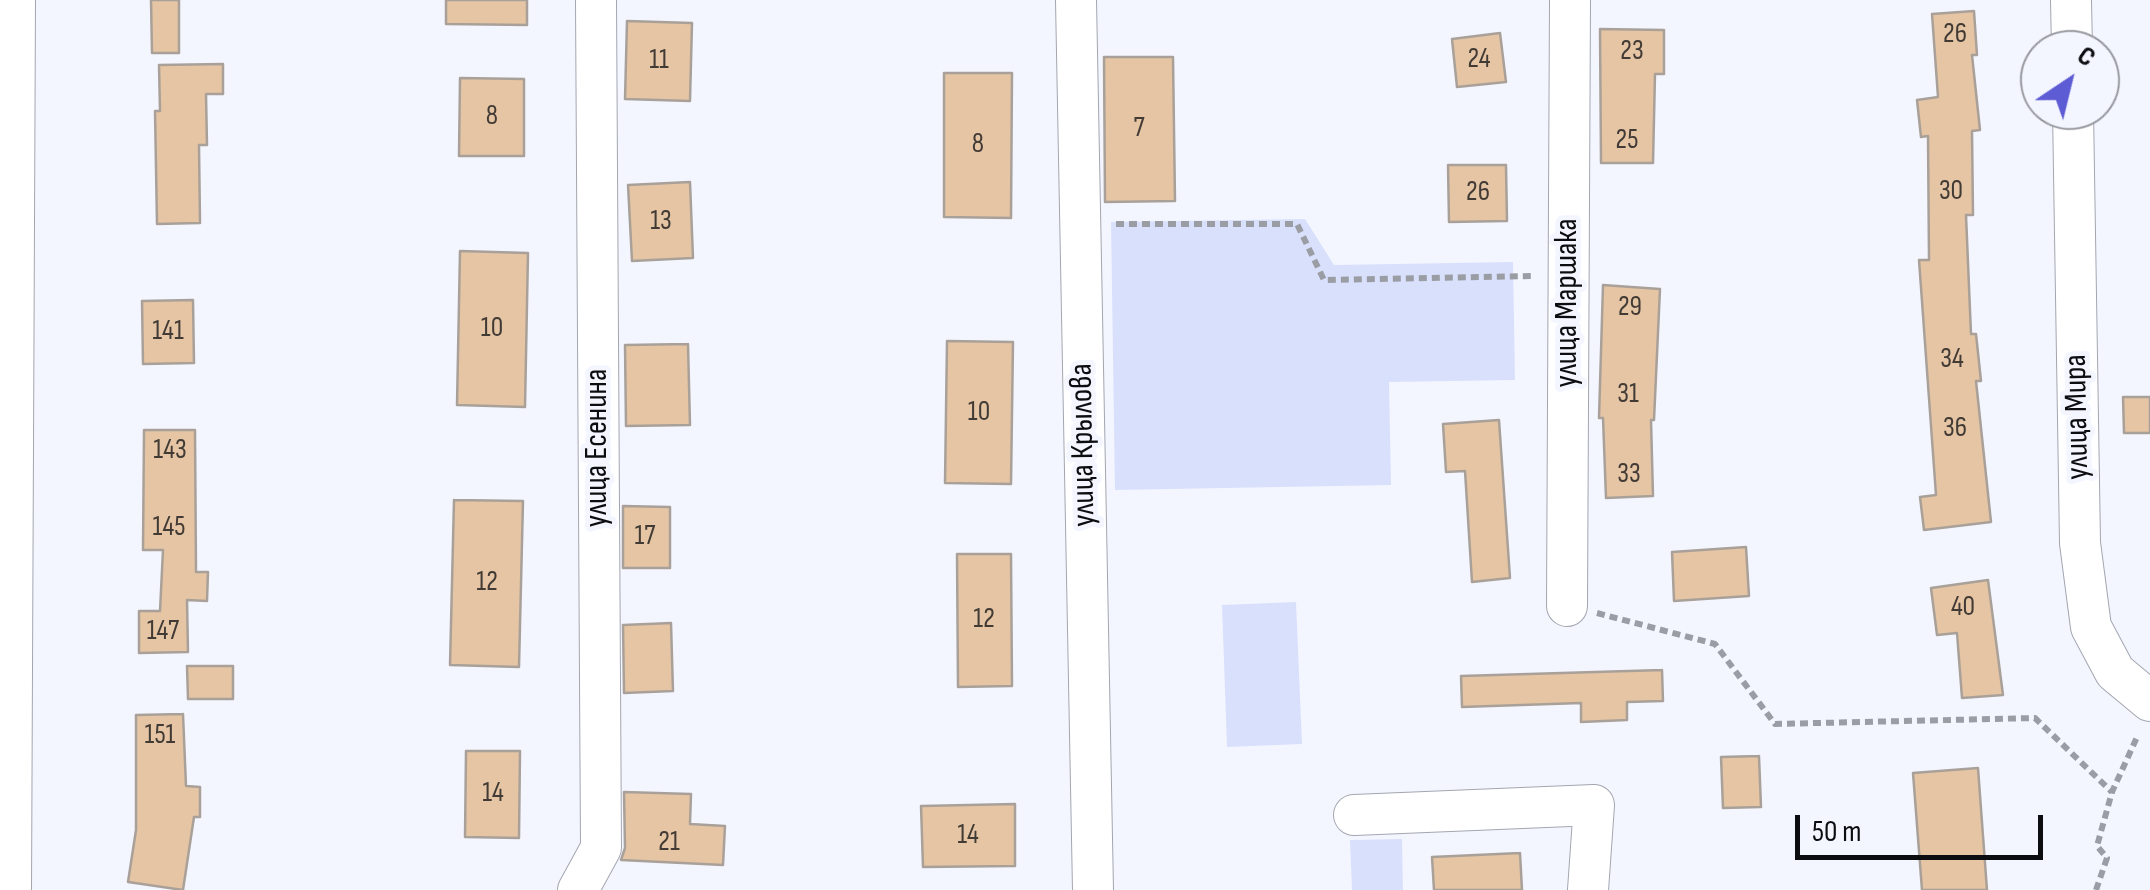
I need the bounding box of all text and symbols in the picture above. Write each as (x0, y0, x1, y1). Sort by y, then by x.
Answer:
house number: 26 (1943, 18, 1967, 52)
north arrow (2020, 30, 2120, 130)
house number: 23 (1620, 35, 1644, 69)
text: С (2071, 39, 2102, 74)
house number: 24 (1467, 43, 1491, 77)
house number: 11 (649, 44, 669, 78)
house number: 8 (486, 100, 498, 134)
house number: 7 (1133, 112, 1145, 146)
house number: 25 (1616, 124, 1638, 158)
house number: 8 (972, 128, 984, 162)
house number: 30 (1939, 175, 1963, 209)
house number: 26 (1466, 176, 1490, 210)
house number: 13 (650, 205, 672, 239)
street label: улица Маршака (1549, 219, 1587, 387)
house number: 29 (1618, 291, 1642, 325)
house number: 10 (481, 312, 503, 346)
house number: 141 (152, 315, 184, 349)
house number: 34 (1940, 343, 1964, 377)
street label: улица Мира (2058, 354, 2098, 480)
street label: улица Крылова (1063, 363, 1105, 527)
street label: улица Есенина (579, 369, 617, 527)
house number: 31 (1617, 378, 1639, 412)
house number: 10 (968, 396, 990, 430)
house number: 36 (1943, 412, 1967, 446)
house number: 143 (153, 434, 187, 468)
house number: 33 (1617, 458, 1641, 492)
house number: 145 (153, 511, 185, 545)
house number: 17 (635, 520, 655, 554)
house number: 12 (476, 566, 498, 600)
house number: 40 (1951, 591, 1975, 625)
house number: 12 (973, 603, 995, 637)
house number: 147 (147, 615, 179, 649)
house number: 151 (145, 719, 175, 753)
house number: 14 (482, 777, 504, 811)
scale bar (1800, 795, 2048, 857)
text: 50 m (1812, 814, 1861, 850)
house number: 14 (957, 819, 979, 853)
house number: 21 (658, 826, 680, 860)

